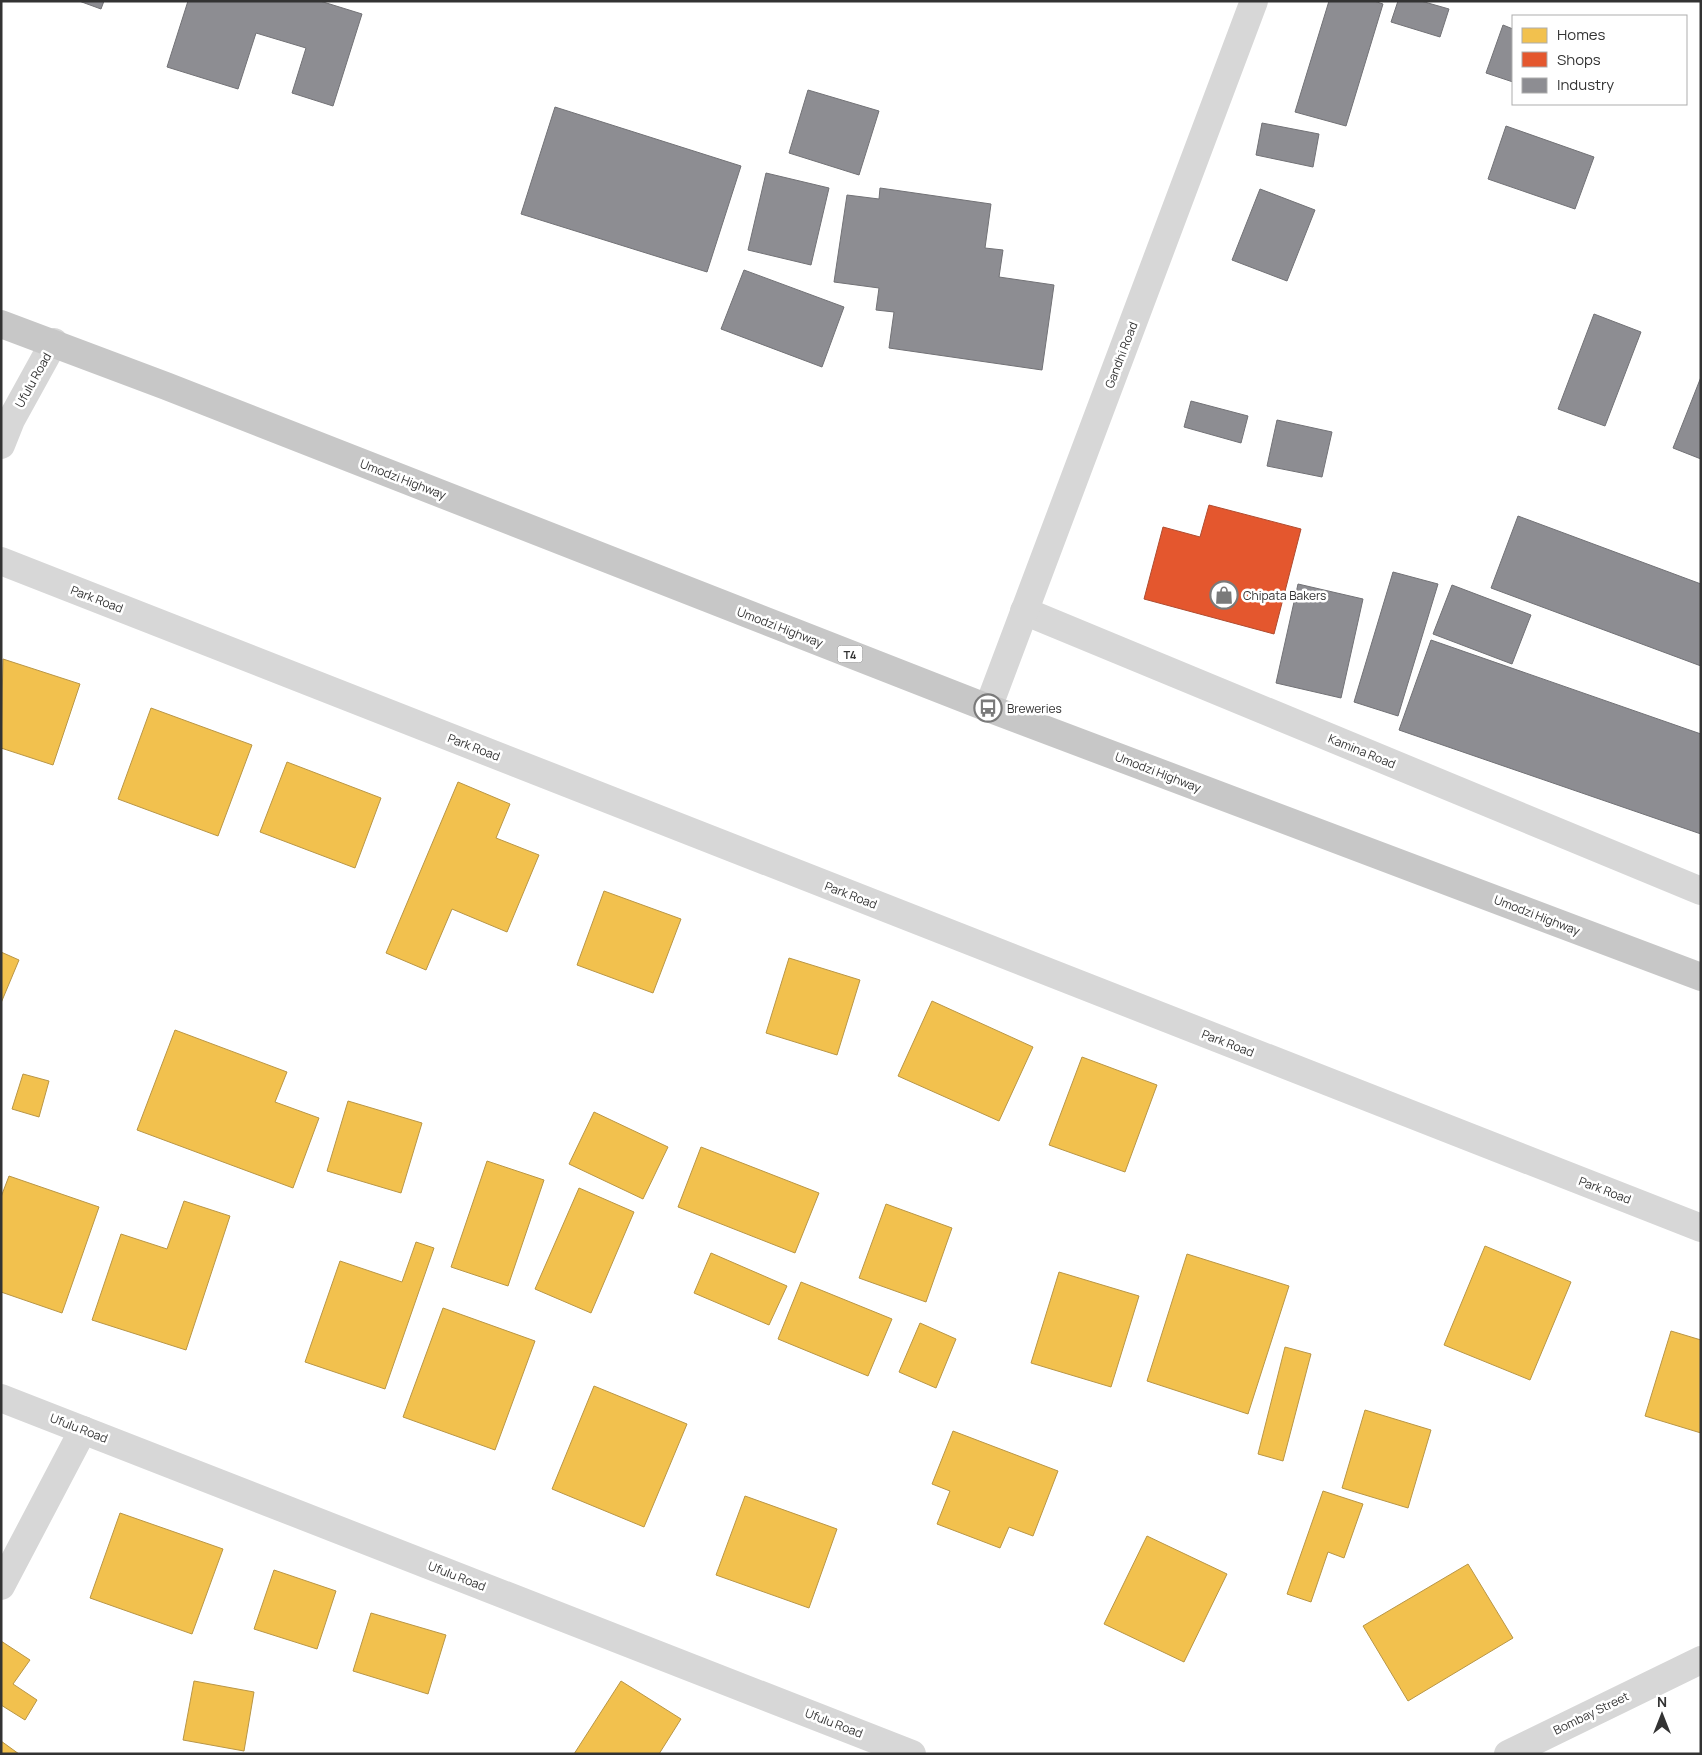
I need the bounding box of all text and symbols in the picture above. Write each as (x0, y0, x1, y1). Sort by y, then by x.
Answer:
legend (1512, 15, 1687, 105)
text: Homes (1557, 24, 1606, 45)
text: Shops (1557, 49, 1601, 70)
text: Industry (1557, 74, 1614, 95)
street label: Gandhi Road (1101, 319, 1141, 391)
street label: Ufulu Road (11, 349, 55, 411)
street label: Umodzi Highway (357, 455, 449, 503)
shop icon: Chipata Bakers (1209, 580, 1239, 610)
street label: Park Road (68, 581, 126, 617)
place label: Chipata Bakers (1243, 587, 1326, 604)
street label: Umodzi Highway (734, 603, 826, 651)
road number: T4 (838, 646, 862, 662)
bus stop icon: Breweries (973, 693, 1003, 723)
place label: Breweries (1007, 700, 1062, 717)
street label: Park Road (445, 729, 503, 765)
street label: Kamina Road (1326, 730, 1398, 772)
street label: Umodzi Highway (1112, 748, 1204, 796)
street label: Park Road (822, 877, 880, 913)
street label: Umodzi Highway (1491, 891, 1583, 939)
street label: Park Road (1199, 1025, 1257, 1061)
street label: Park Road (1576, 1172, 1634, 1208)
street label: Ufulu Road (48, 1409, 110, 1447)
street label: Ufulu Road (426, 1557, 488, 1595)
street label: Bombay Street (1550, 1687, 1632, 1739)
north arrow (1637, 1690, 1687, 1740)
text: N (1657, 1692, 1667, 1711)
street label: Ufulu Road (803, 1704, 865, 1742)

